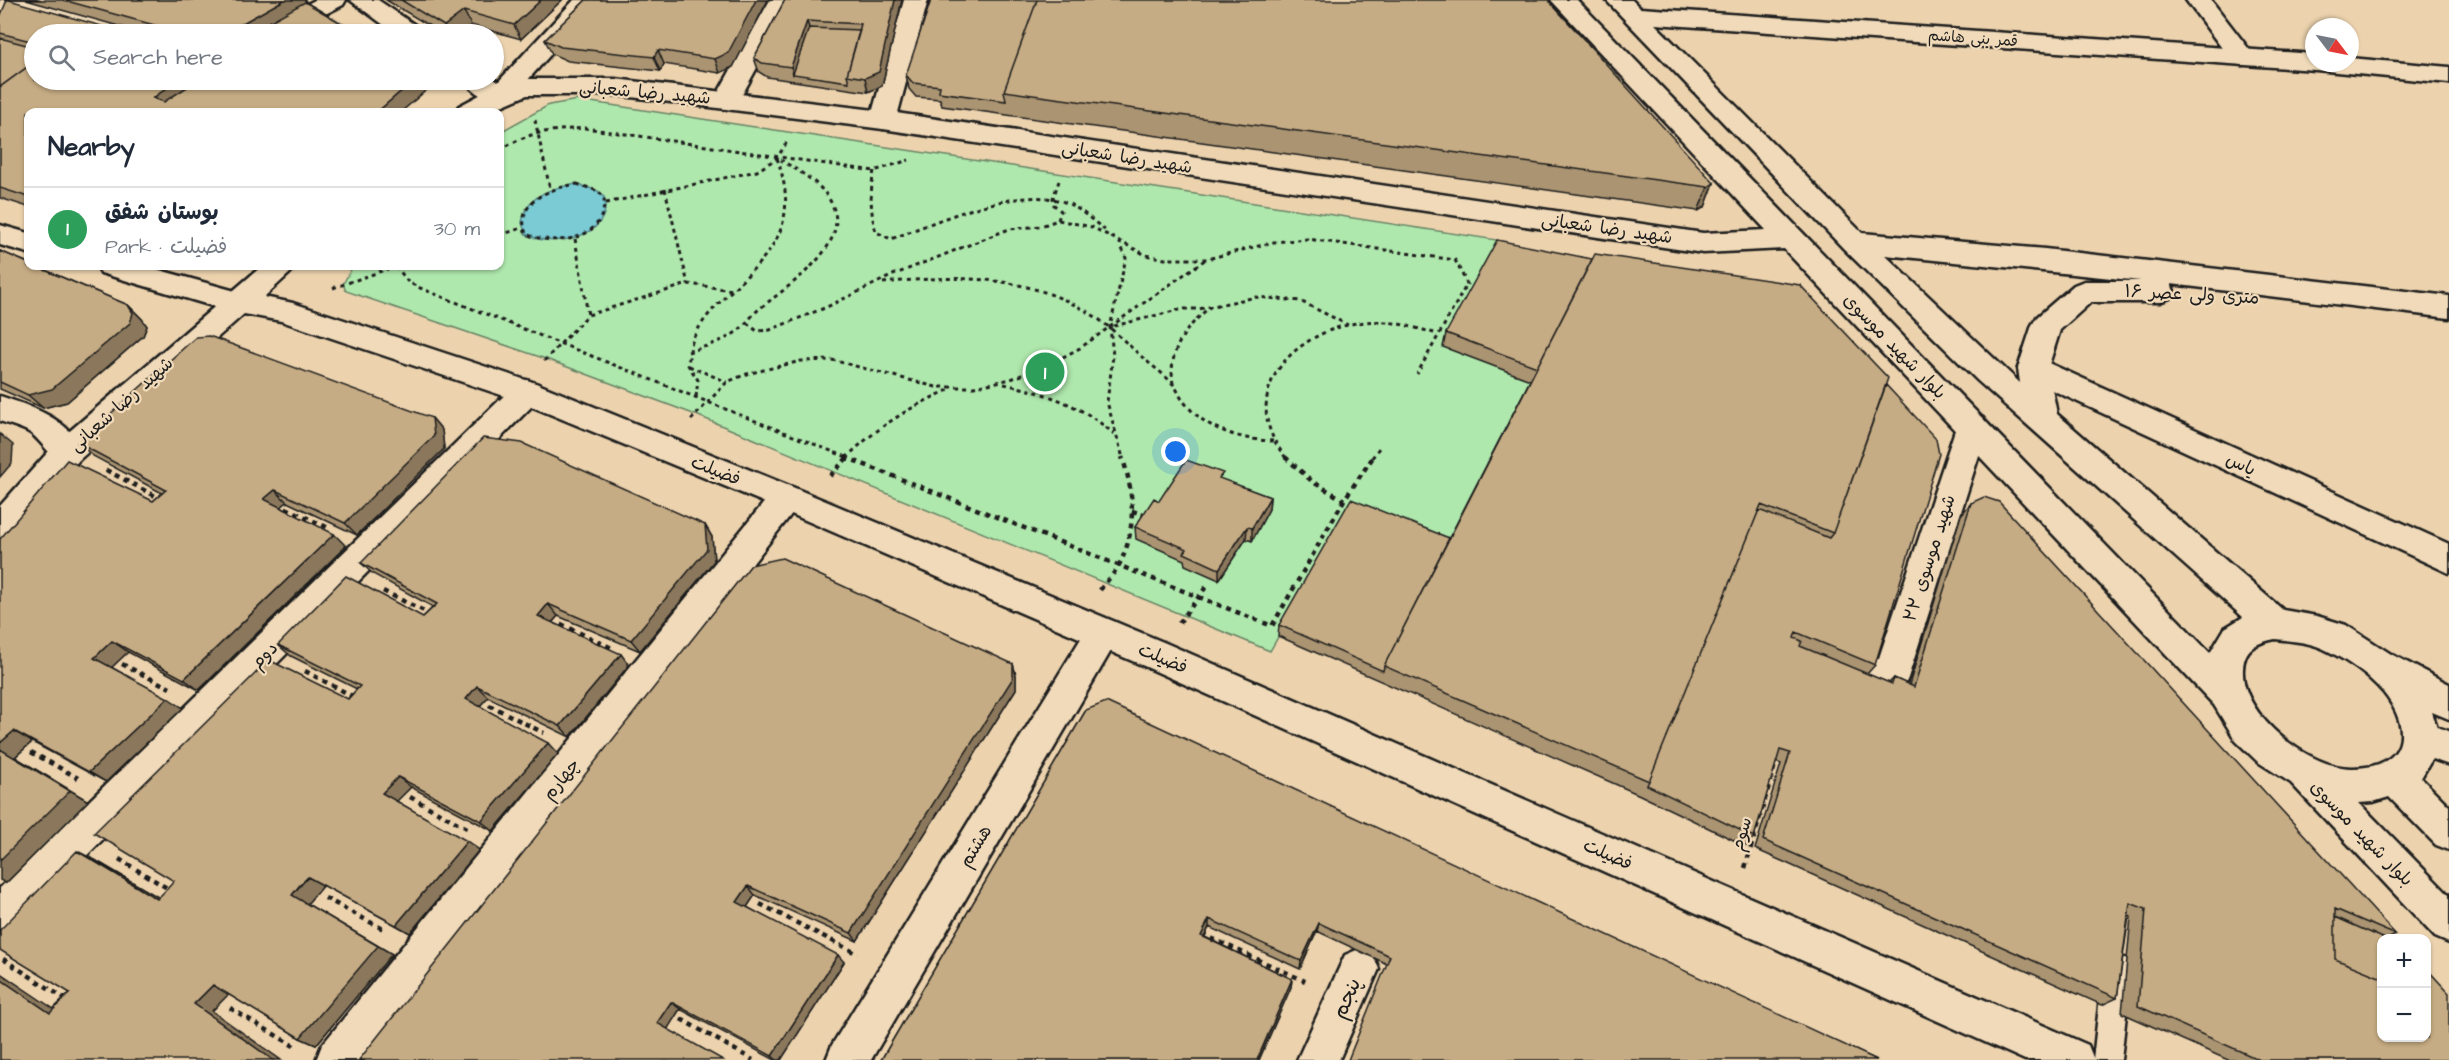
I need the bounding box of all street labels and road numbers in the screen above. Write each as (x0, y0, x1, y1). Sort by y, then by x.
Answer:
street label: قمر بنی هاشم (1927, 25, 2019, 53)
street label: شهید رضا شعبانی (578, 74, 712, 111)
street label: شهید رضا شعبانی (1060, 135, 1194, 180)
street label: شهید رضا شعبانی (1540, 207, 1674, 250)
street label: ۱۶ متری ولی عصر (2124, 278, 2260, 311)
street label: بلوار شهید موسوی (1838, 288, 1952, 405)
street label: شهید رضا شعبانی (64, 351, 179, 458)
street label: یاس (2222, 447, 2260, 482)
street label: فضیلت (687, 449, 744, 492)
street label: شهید موسوی ۲۲ (1897, 491, 1962, 625)
street label: دوم (245, 636, 284, 675)
street label: فضیلت (1134, 637, 1191, 680)
street label: چهارم (537, 753, 587, 806)
street label: بلوار شهید موسوی (2305, 775, 2419, 892)
street label: سوم (1725, 814, 1759, 854)
street label: هشتم (953, 820, 999, 873)
street label: فضیلت (1579, 833, 1636, 876)
street label: پنجم (1325, 973, 1369, 1024)

